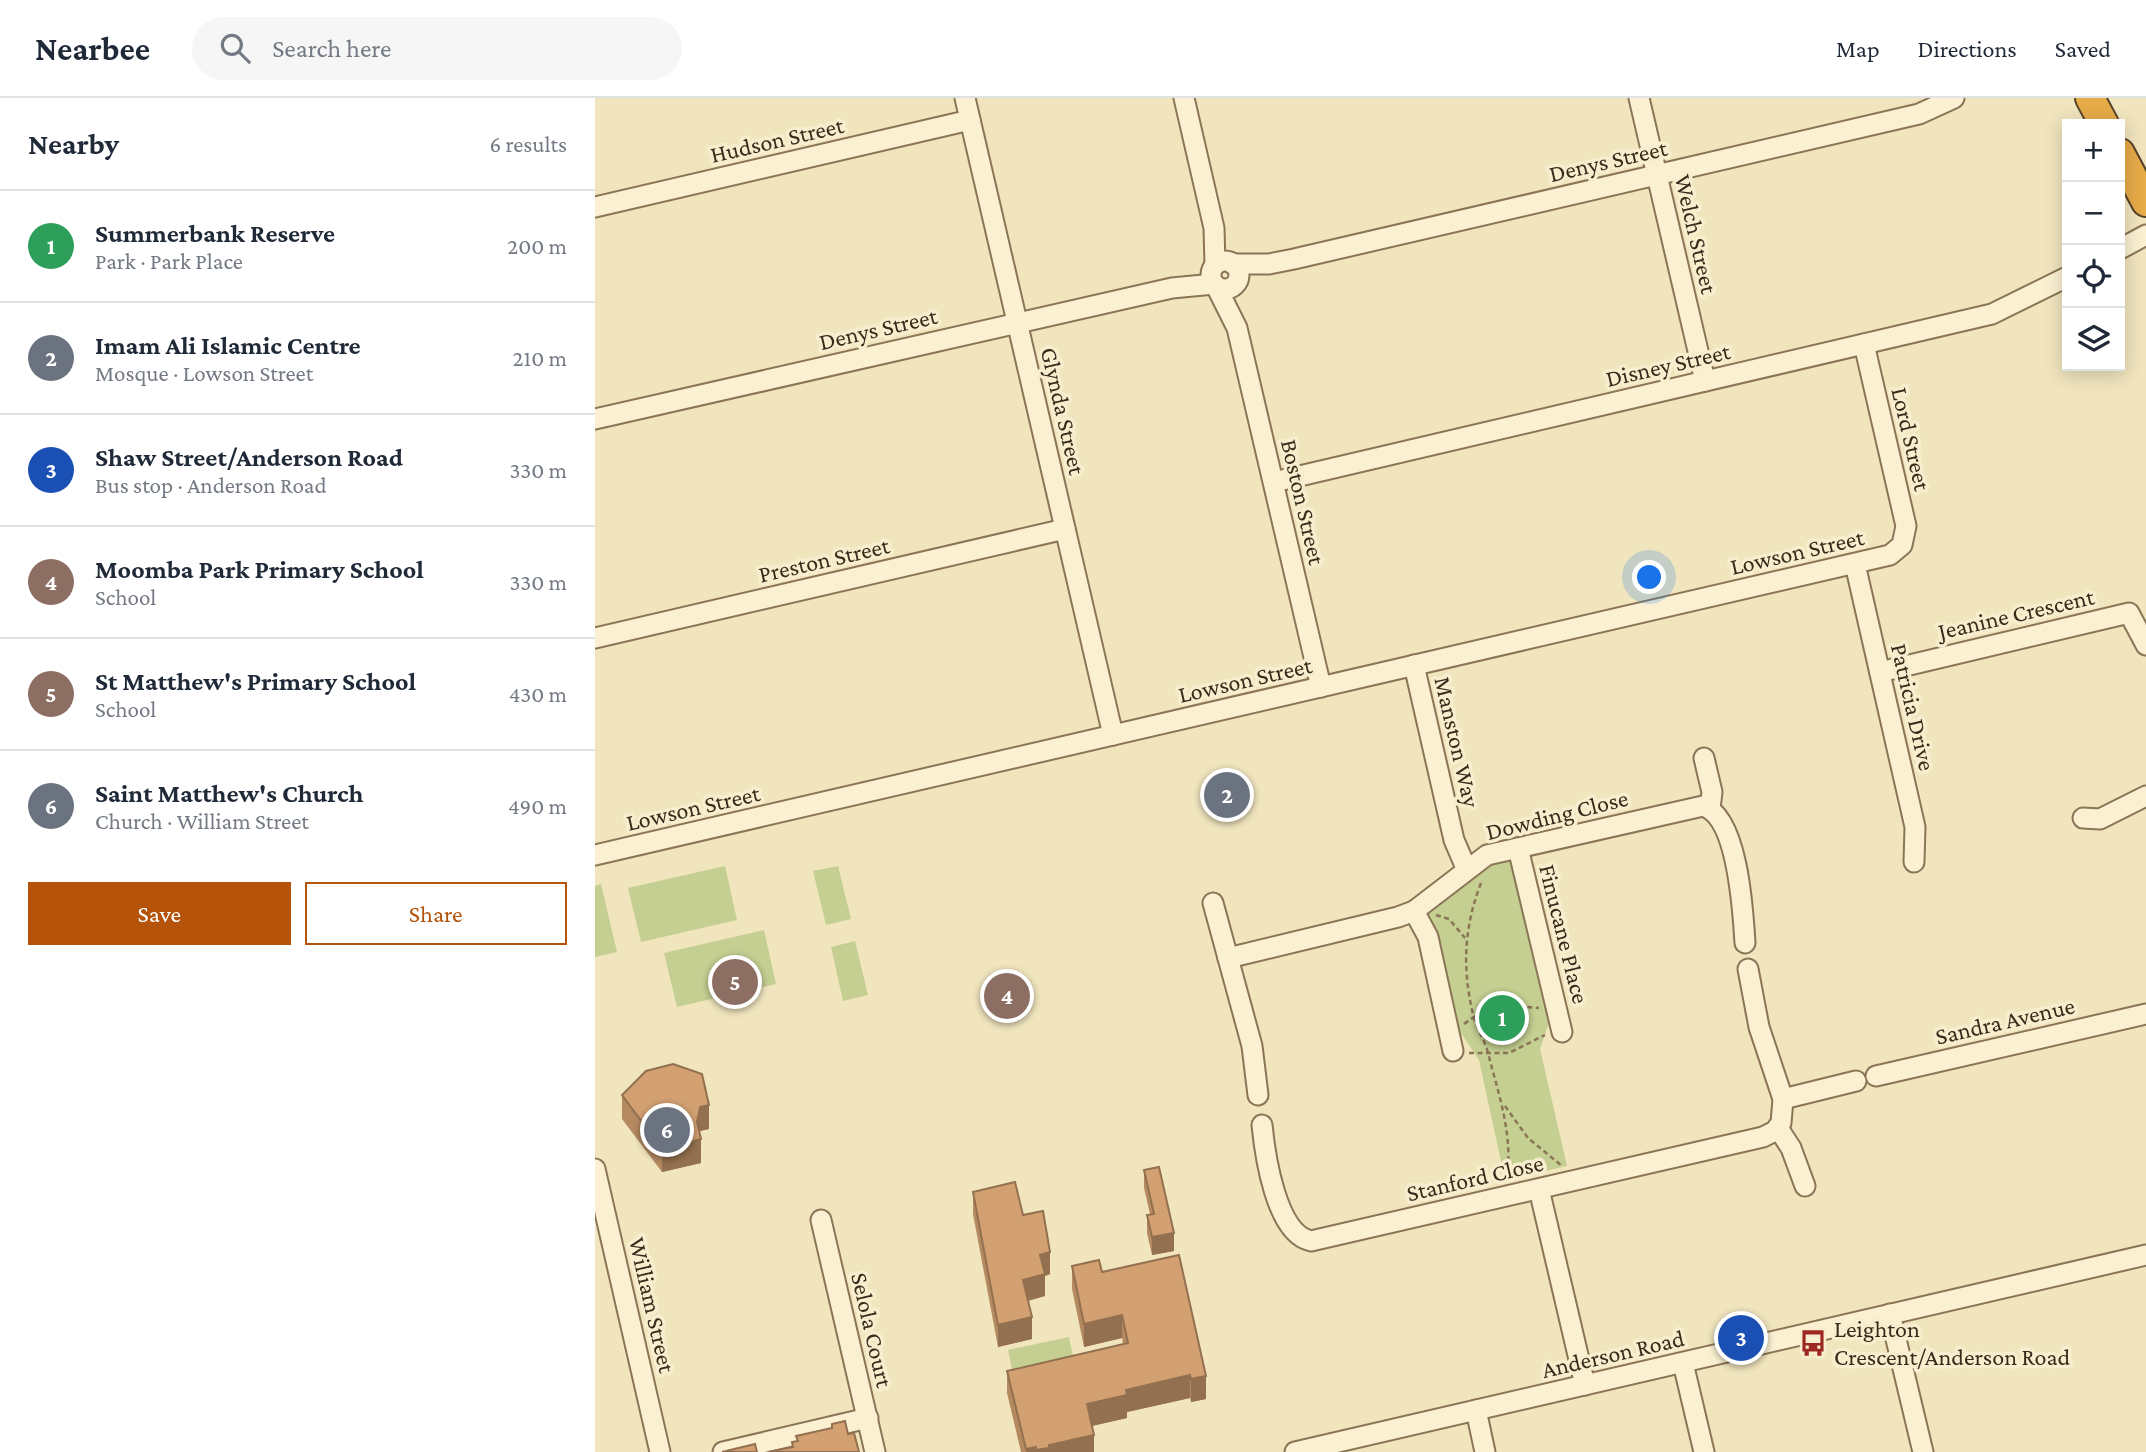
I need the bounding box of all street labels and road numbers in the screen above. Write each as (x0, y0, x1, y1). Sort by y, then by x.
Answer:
street label: Hudson Street (708, 111, 847, 168)
street label: Denys Street (1546, 134, 1671, 187)
street label: Welch Street (1670, 172, 1724, 297)
street label: Denys Street (816, 302, 941, 355)
street label: Disney Street (1603, 337, 1734, 392)
street label: Glynda Street (1036, 345, 1091, 478)
street label: Lord Street (1886, 385, 1937, 494)
street label: Boston Street (1276, 437, 1331, 568)
street label: Lowson Street (1727, 523, 1867, 580)
street label: Preston Street (756, 531, 893, 588)
street label: Jeanine Crescent (1933, 582, 2098, 645)
street label: Patricia Drive (1886, 641, 1941, 773)
street label: Lowson Street (1175, 651, 1315, 708)
street label: Manston Way (1429, 674, 1486, 811)
street label: Lowson Street (623, 779, 763, 836)
street label: Dowding Close (1483, 784, 1631, 845)
street label: Finucane Place (1534, 862, 1595, 1006)
street label: Sandra Avenue (1933, 991, 2077, 1050)
street label: Stanford Close (1404, 1149, 1546, 1206)
street label: William Street (624, 1235, 681, 1376)
street label: Selola Court (846, 1270, 899, 1391)
street label: Anderson Road (1539, 1324, 1687, 1383)

